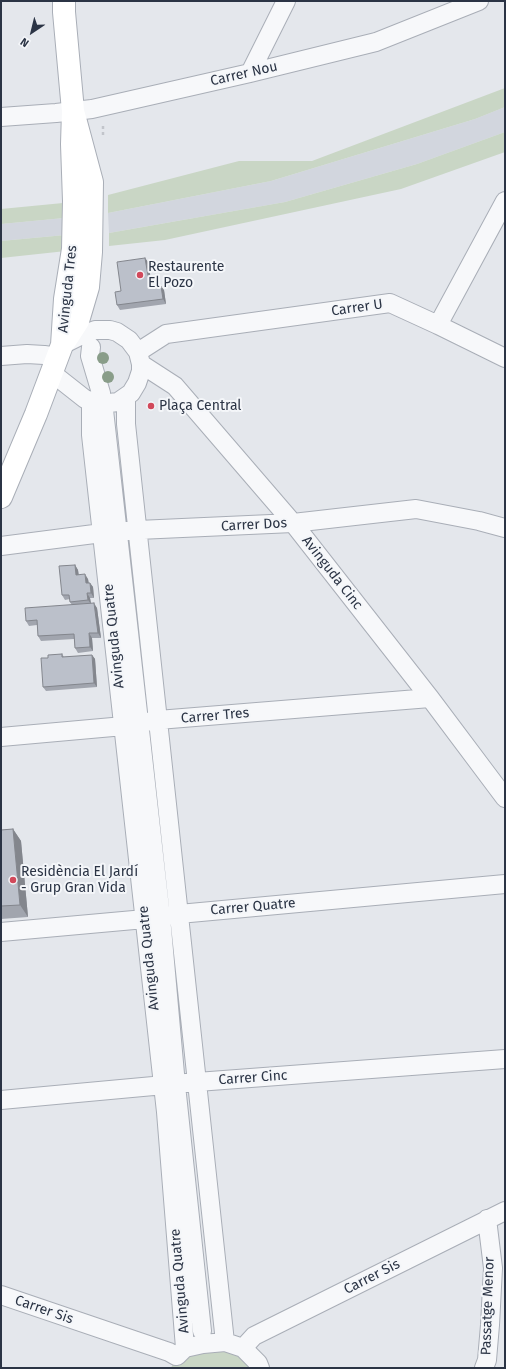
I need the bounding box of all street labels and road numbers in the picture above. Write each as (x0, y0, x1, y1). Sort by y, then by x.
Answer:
street label: Carrer Nou (209, 58, 279, 90)
street label: Avinguda Tres (55, 244, 81, 334)
street label: Carrer U (330, 296, 384, 320)
street label: Carrer Dos (221, 515, 287, 535)
street label: Avinguda Cinc (298, 533, 366, 613)
street label: Avinguda Quatre (100, 583, 128, 689)
street label: Carrer Tres (180, 705, 250, 727)
street label: Carrer Quatre (210, 895, 296, 919)
street label: Avinguda Quatre (135, 905, 163, 1011)
street label: Carrer Cinc (218, 1067, 288, 1089)
street label: Avinguda Quatre (167, 1228, 193, 1334)
street label: Carrer Sis (341, 1256, 403, 1298)
street label: Passatge Menor (478, 1256, 498, 1356)
street label: Carrer Sis (13, 1292, 75, 1328)

